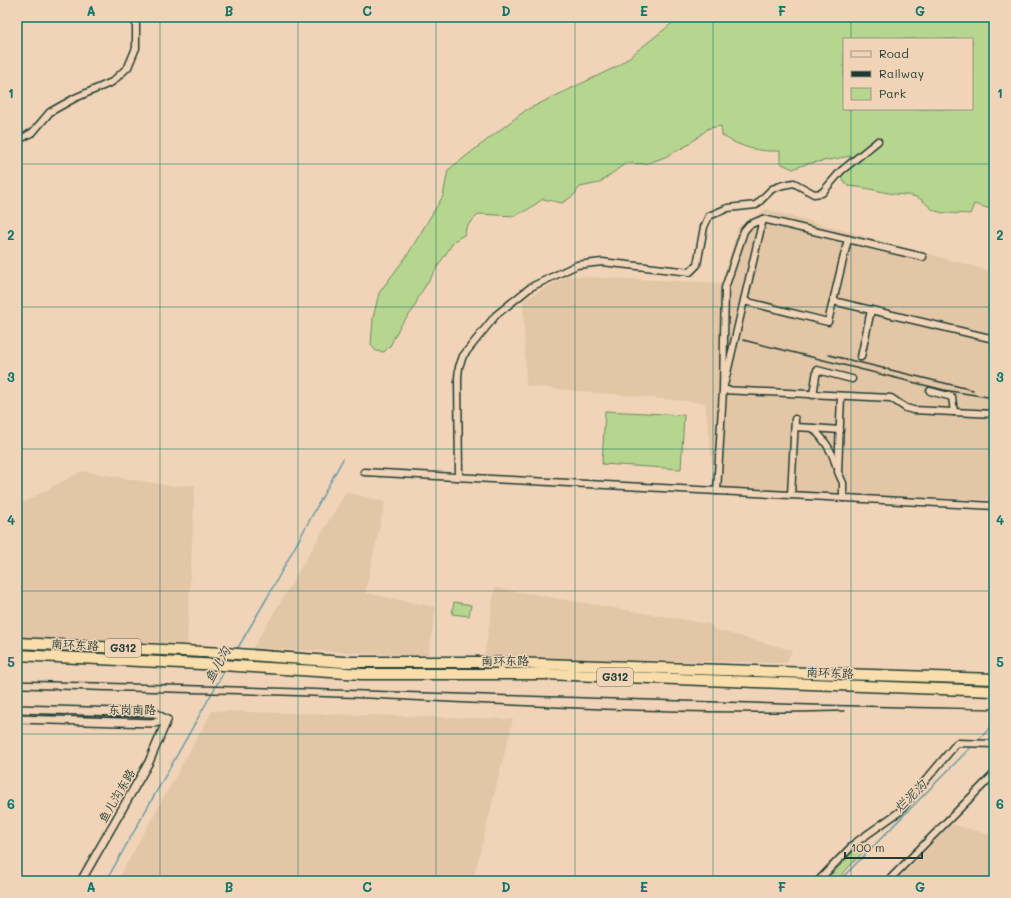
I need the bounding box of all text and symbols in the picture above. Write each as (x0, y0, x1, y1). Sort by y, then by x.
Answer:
text: A (86, 2, 96, 19)
text: B (225, 2, 234, 19)
text: C (362, 2, 372, 19)
text: D (501, 2, 511, 19)
text: E (640, 2, 648, 19)
text: F (778, 2, 786, 19)
text: G (915, 2, 925, 19)
legend (843, 38, 973, 110)
text: Road (879, 45, 909, 61)
text: Railway (879, 65, 924, 81)
text: 1 (8, 84, 14, 101)
text: 1 (997, 84, 1003, 101)
text: Park (879, 85, 906, 101)
text: 2 (7, 226, 15, 243)
text: 2 (996, 226, 1004, 243)
text: 3 (7, 368, 15, 385)
text: 3 (996, 368, 1004, 385)
text: 4 (7, 511, 15, 528)
text: 4 (996, 511, 1004, 528)
street label: 南环东路 (51, 635, 99, 653)
road number: G312 (105, 639, 141, 657)
water label: 鱼儿沟 (200, 643, 234, 686)
street label: 南环东路 (481, 652, 529, 668)
text: 5 (7, 653, 15, 670)
text: 5 (996, 653, 1004, 670)
street label: 南环东路 (806, 663, 854, 681)
road number: G312 (597, 668, 633, 686)
street label: 东岗南路 (108, 701, 156, 717)
street label: 鱼儿沟东路 (94, 766, 138, 825)
water label: 烂泥沟 (890, 775, 930, 815)
text: 6 (7, 795, 15, 812)
text: 6 (996, 795, 1004, 812)
scale bar (845, 834, 922, 860)
text: 100 m (851, 839, 885, 855)
text: A (86, 878, 96, 895)
text: B (225, 878, 234, 895)
text: C (362, 878, 372, 895)
text: D (501, 878, 511, 895)
text: E (640, 878, 648, 895)
text: F (778, 878, 786, 895)
text: G (915, 878, 925, 895)

